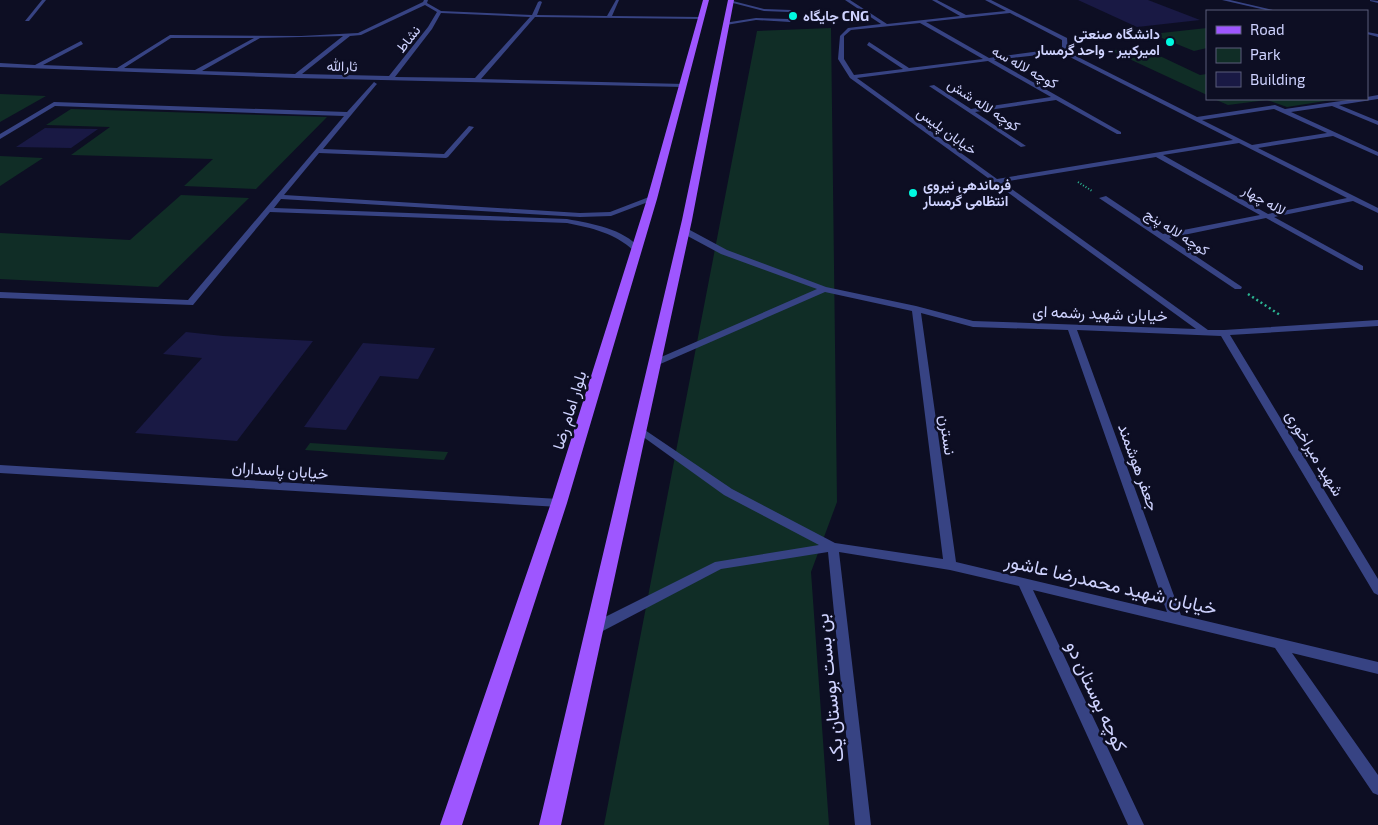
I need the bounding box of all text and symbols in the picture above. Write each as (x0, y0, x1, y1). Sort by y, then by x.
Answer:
place label: جایگاه CNG (803, 7, 869, 25)
marker: جایگاه CNG (787, 10, 799, 22)
legend (1206, 10, 1368, 100)
text: Road (1250, 20, 1285, 38)
street label: نشاط (392, 22, 423, 56)
place label: دانشگاه صنعتی امیرکبیر - واحد گرمسار (1034, 25, 1160, 59)
marker: دانشگاه صنعتی امیرکبیر - واحد گرمسار (1164, 36, 1176, 48)
street label: کوچه لاله سه (988, 41, 1061, 93)
text: Park (1250, 45, 1281, 63)
street label: ثارالله (326, 57, 358, 75)
text: Building (1250, 70, 1306, 88)
street label: کوچه لاله شش (944, 75, 1024, 136)
street label: خیابان پلیس (913, 103, 980, 160)
place label: فرماندهی نیروی انتظامی گرمسار (922, 176, 1011, 210)
street label: لاله چهار (1238, 180, 1289, 220)
marker: فرماندهی نیروی انتظامی گرمسار (907, 187, 919, 199)
street label: کوچه لاله پنج (1140, 204, 1213, 261)
street label: خیابان شهید رشمه ای (1032, 301, 1168, 326)
street label: بلوار امام رضا (548, 368, 591, 452)
street label: شهید میراخوری (1281, 406, 1348, 500)
street label: نسترن (934, 414, 961, 457)
street label: جعفر هوشمند (1113, 421, 1164, 514)
street label: خیابان پاسداران (231, 457, 329, 485)
street label: خیابان شهید محمدرضا عاشور (1002, 548, 1219, 620)
street label: بن بست بوستان یک (809, 613, 849, 763)
street label: کوچه بوستان دو (1059, 637, 1133, 756)

